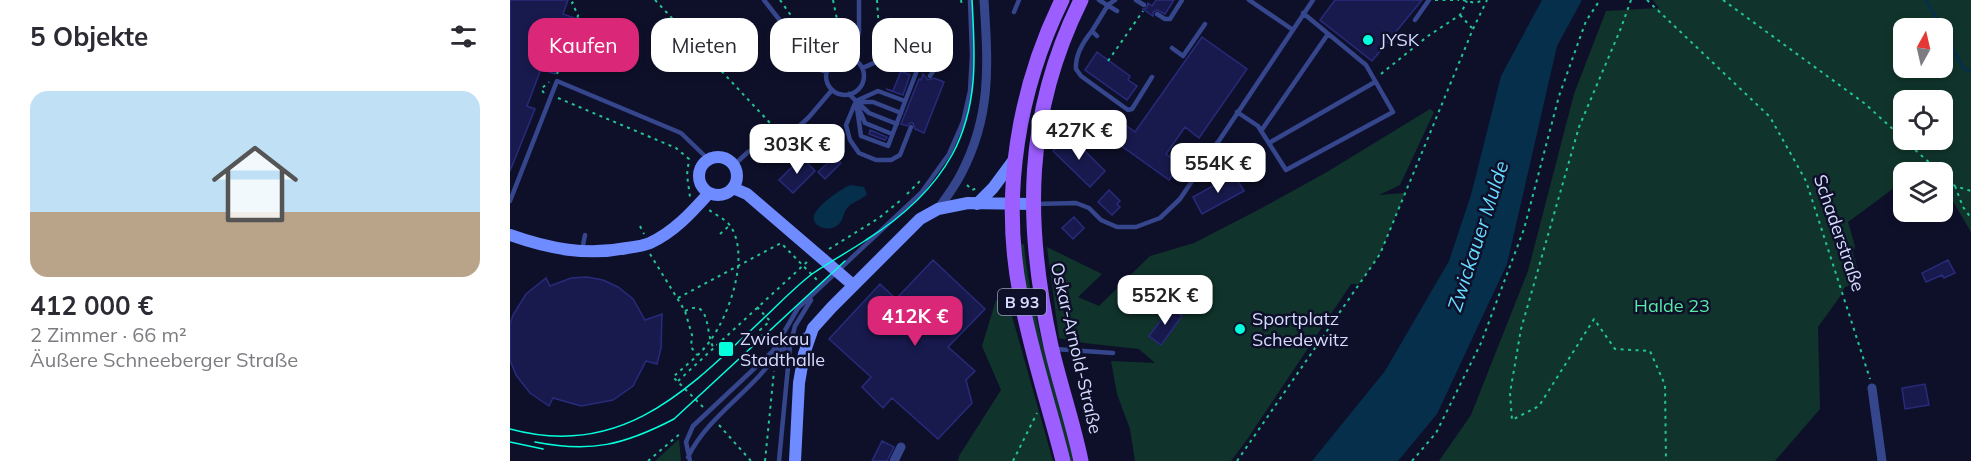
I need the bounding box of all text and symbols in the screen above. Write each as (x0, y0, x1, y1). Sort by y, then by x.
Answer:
chip: Kaufen (528, 18, 639, 72)
chip: Mieten (651, 18, 758, 72)
chip: Filter (770, 18, 860, 72)
chip: Neu (872, 18, 953, 72)
north arrow (1893, 18, 1953, 78)
map controls (1893, 18, 1953, 222)
text: 5 Objekte (30, 20, 148, 53)
icon: filters (447, 20, 480, 53)
place label: JYSK (1380, 28, 1420, 51)
marker: JYSK (1361, 33, 1375, 47)
button: locate (1893, 90, 1953, 150)
pin: 427K € (1030, 110, 1128, 161)
text: 427K € (1046, 117, 1112, 142)
pin: 303K € (748, 124, 846, 175)
icon: home (201, 130, 309, 238)
text: 303K € (764, 131, 830, 156)
pin: 554K € (1169, 143, 1267, 194)
text: 554K € (1185, 150, 1251, 175)
water label: Zwickauer Mulde (1441, 157, 1514, 314)
button: layers (1893, 162, 1953, 222)
street label: Schaderstraße (1809, 171, 1870, 294)
street label: Oskar-Arnold-Straße (1046, 260, 1107, 436)
pin: 552K € (1116, 275, 1214, 326)
text: 552K € (1132, 282, 1198, 307)
text: 412 000 € (30, 289, 153, 322)
road number: B 93 (998, 289, 1046, 315)
park label: Halde 23 (1634, 294, 1710, 317)
pin: 412K € (866, 296, 964, 347)
text: 412K € (882, 303, 948, 328)
place label: Sportplatz Schedewitz (1252, 307, 1349, 351)
text: 2 Zimmer · 66 m² (30, 322, 187, 347)
marker: Sportplatz Schedewitz (1233, 322, 1247, 336)
place label: Zwickau Stadthalle (740, 327, 825, 371)
marker: Zwickau Stadthalle (717, 340, 735, 358)
text: Äußere Schneeberger Straße (30, 347, 298, 372)

